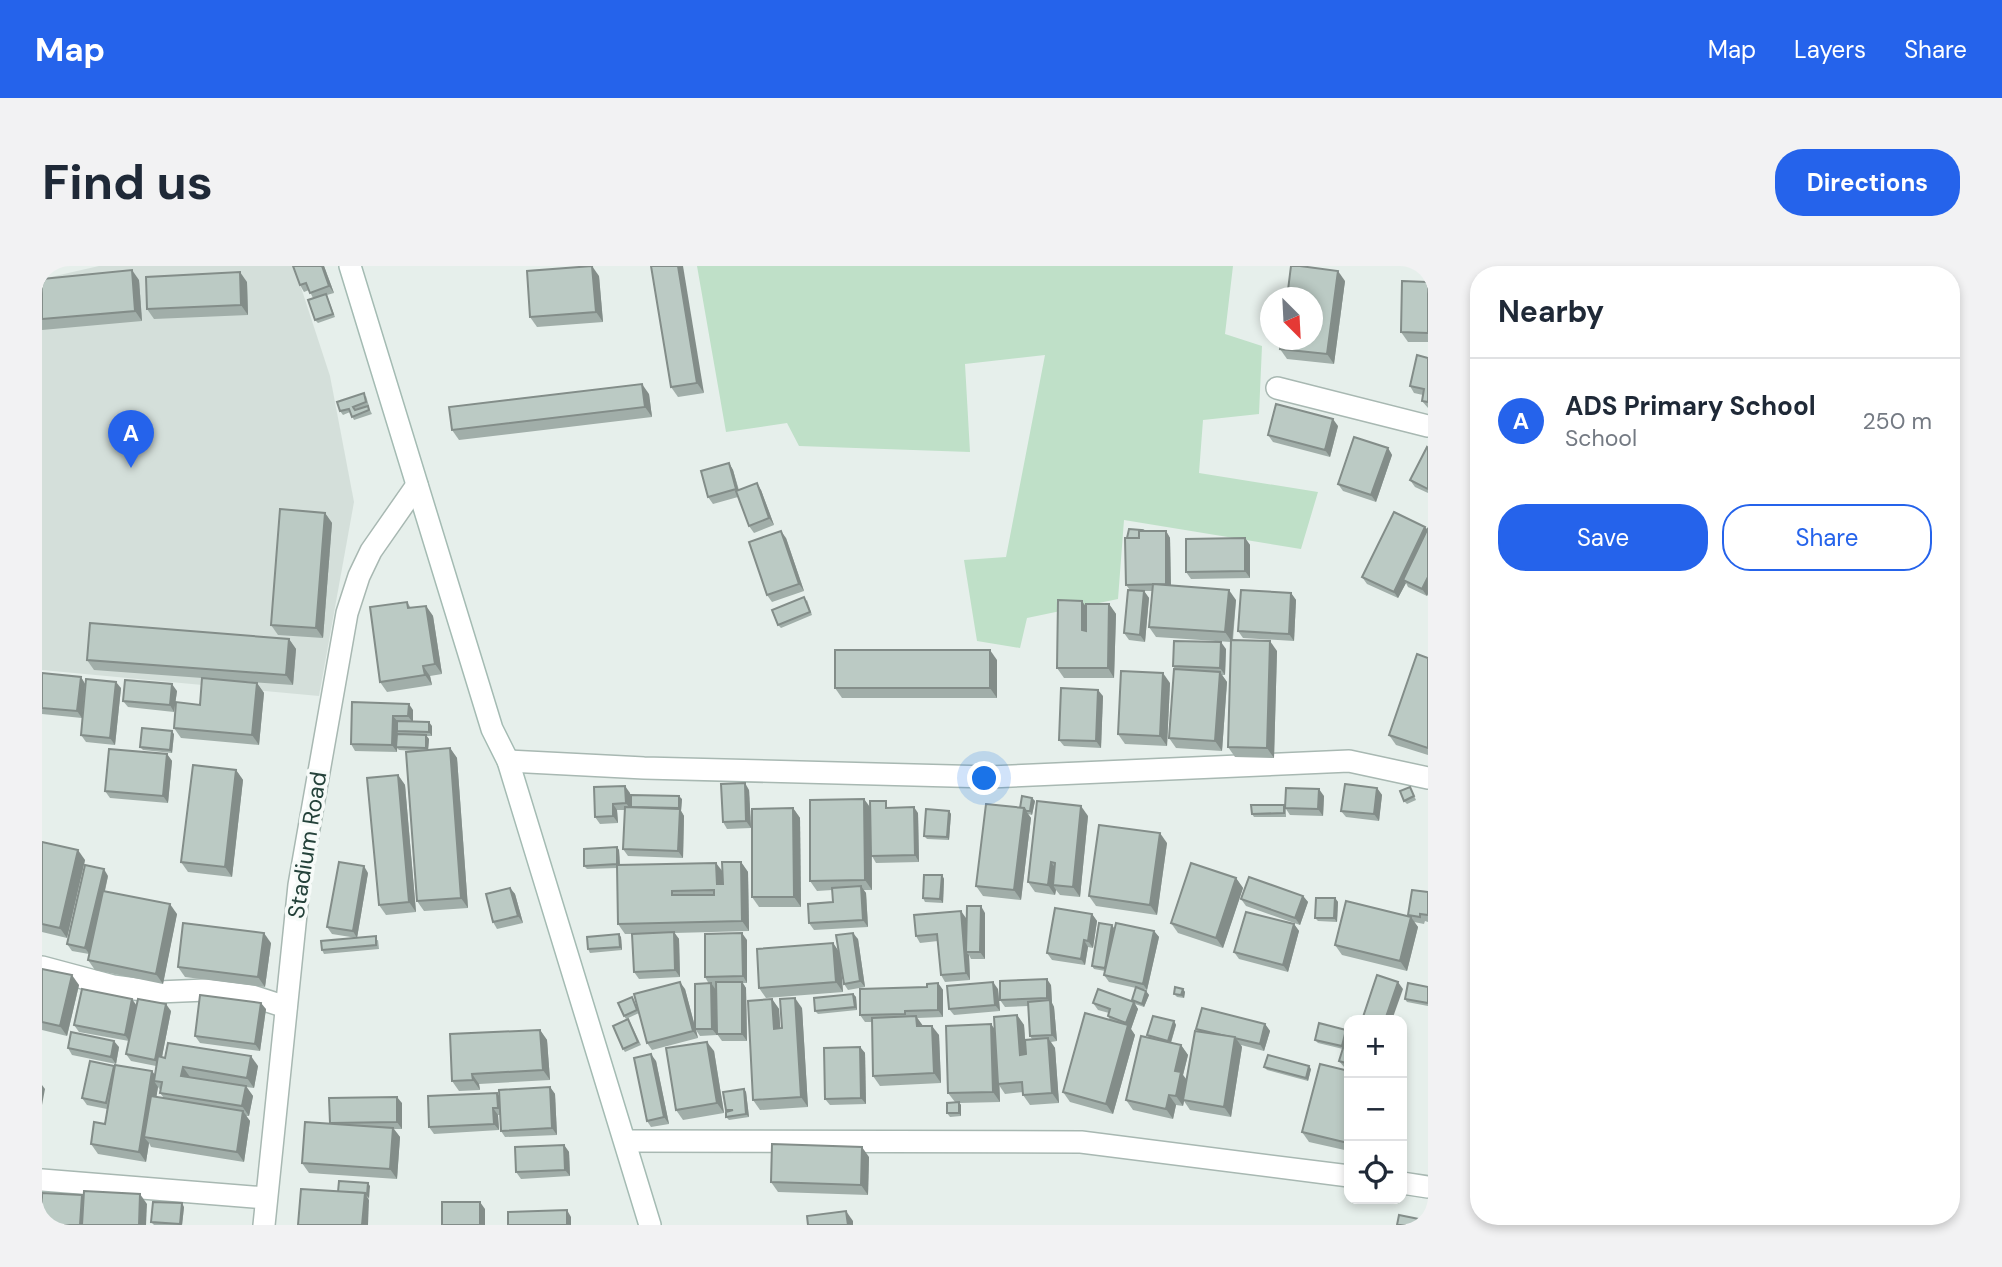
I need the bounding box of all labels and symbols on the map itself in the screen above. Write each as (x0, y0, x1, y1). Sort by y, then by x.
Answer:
north arrow (1260, 287, 1323, 350)
pin: A (108, 410, 154, 468)
your location (967, 761, 1001, 795)
street label: Stadium Road (281, 769, 333, 921)

